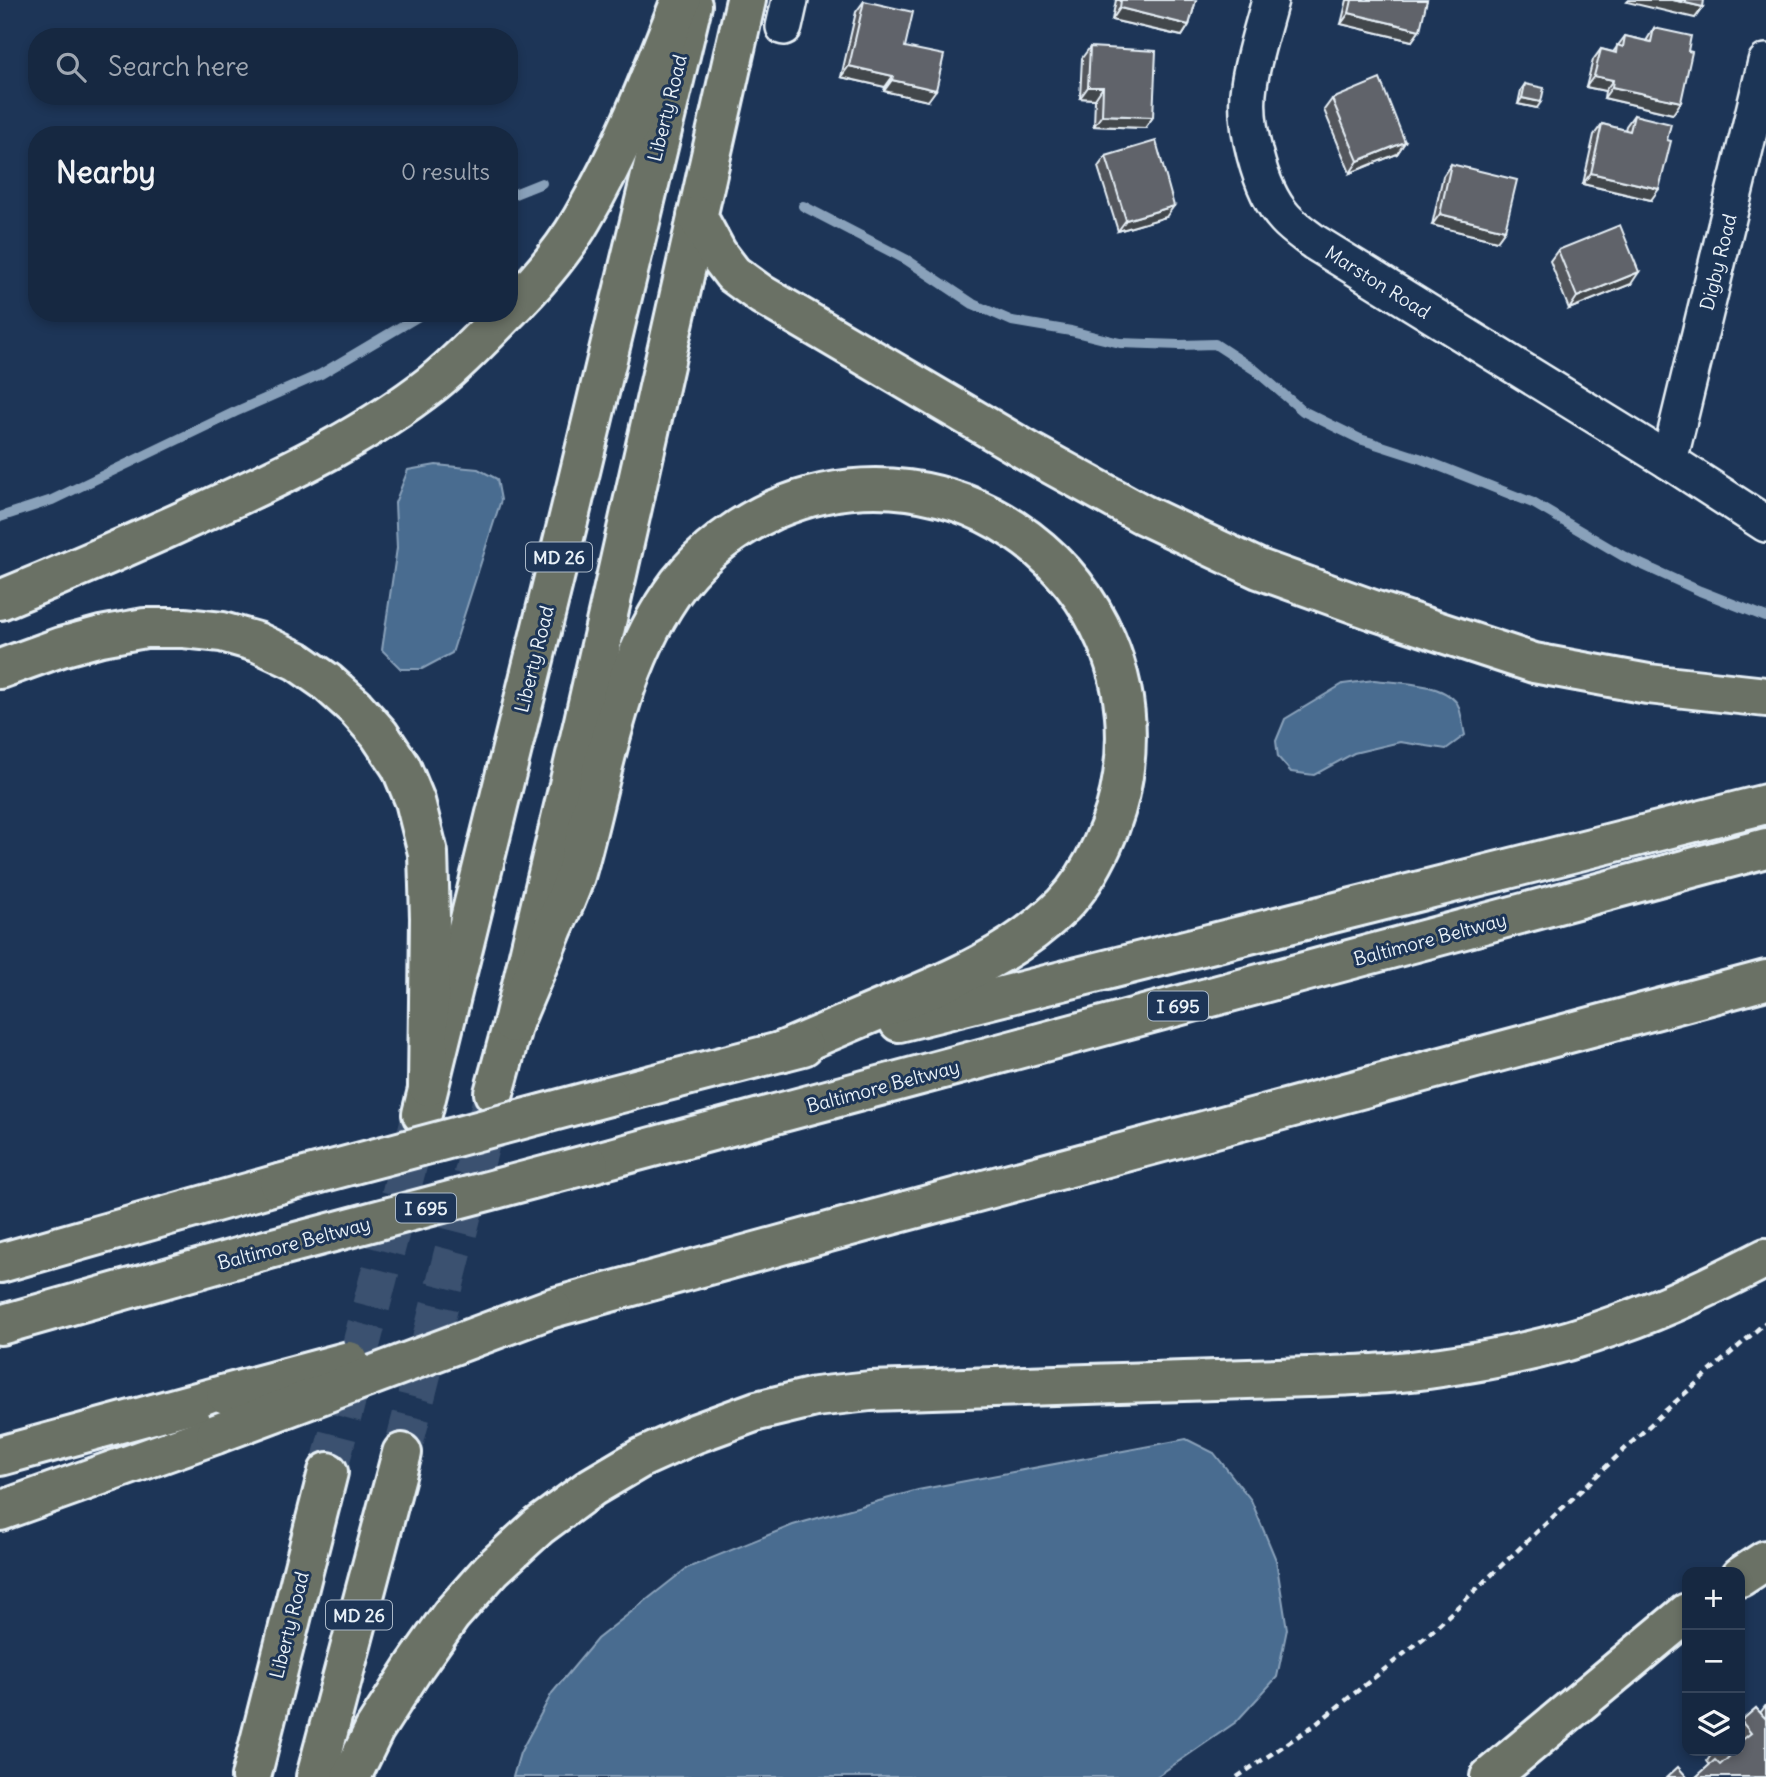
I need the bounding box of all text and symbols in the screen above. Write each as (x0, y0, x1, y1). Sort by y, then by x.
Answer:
search box (28, 28, 518, 105)
icon: search (52, 48, 90, 86)
text: Search here (108, 50, 249, 83)
street label: Liberty Road (642, 52, 692, 164)
text: Nearby (56, 153, 156, 191)
text: 0 results (401, 157, 490, 186)
street label: Digby Road (1694, 211, 1742, 313)
street label: Marston Road (1321, 240, 1435, 324)
road number: MD 26 (526, 542, 592, 572)
street label: Liberty Road (509, 603, 559, 715)
street label: Baltimore Beltway (1351, 907, 1509, 971)
road number: I 695 (1148, 992, 1208, 1021)
street label: Baltimore Beltway (804, 1054, 962, 1118)
road number: I 695 (396, 1194, 456, 1223)
street label: Baltimore Beltway (215, 1211, 373, 1275)
map controls (1682, 1567, 1745, 1756)
button: + (1682, 1567, 1745, 1630)
street label: Liberty Road (264, 1569, 314, 1681)
road number: MD 26 (326, 1600, 392, 1630)
button: − (1682, 1630, 1745, 1693)
button: layers (1682, 1693, 1745, 1756)

